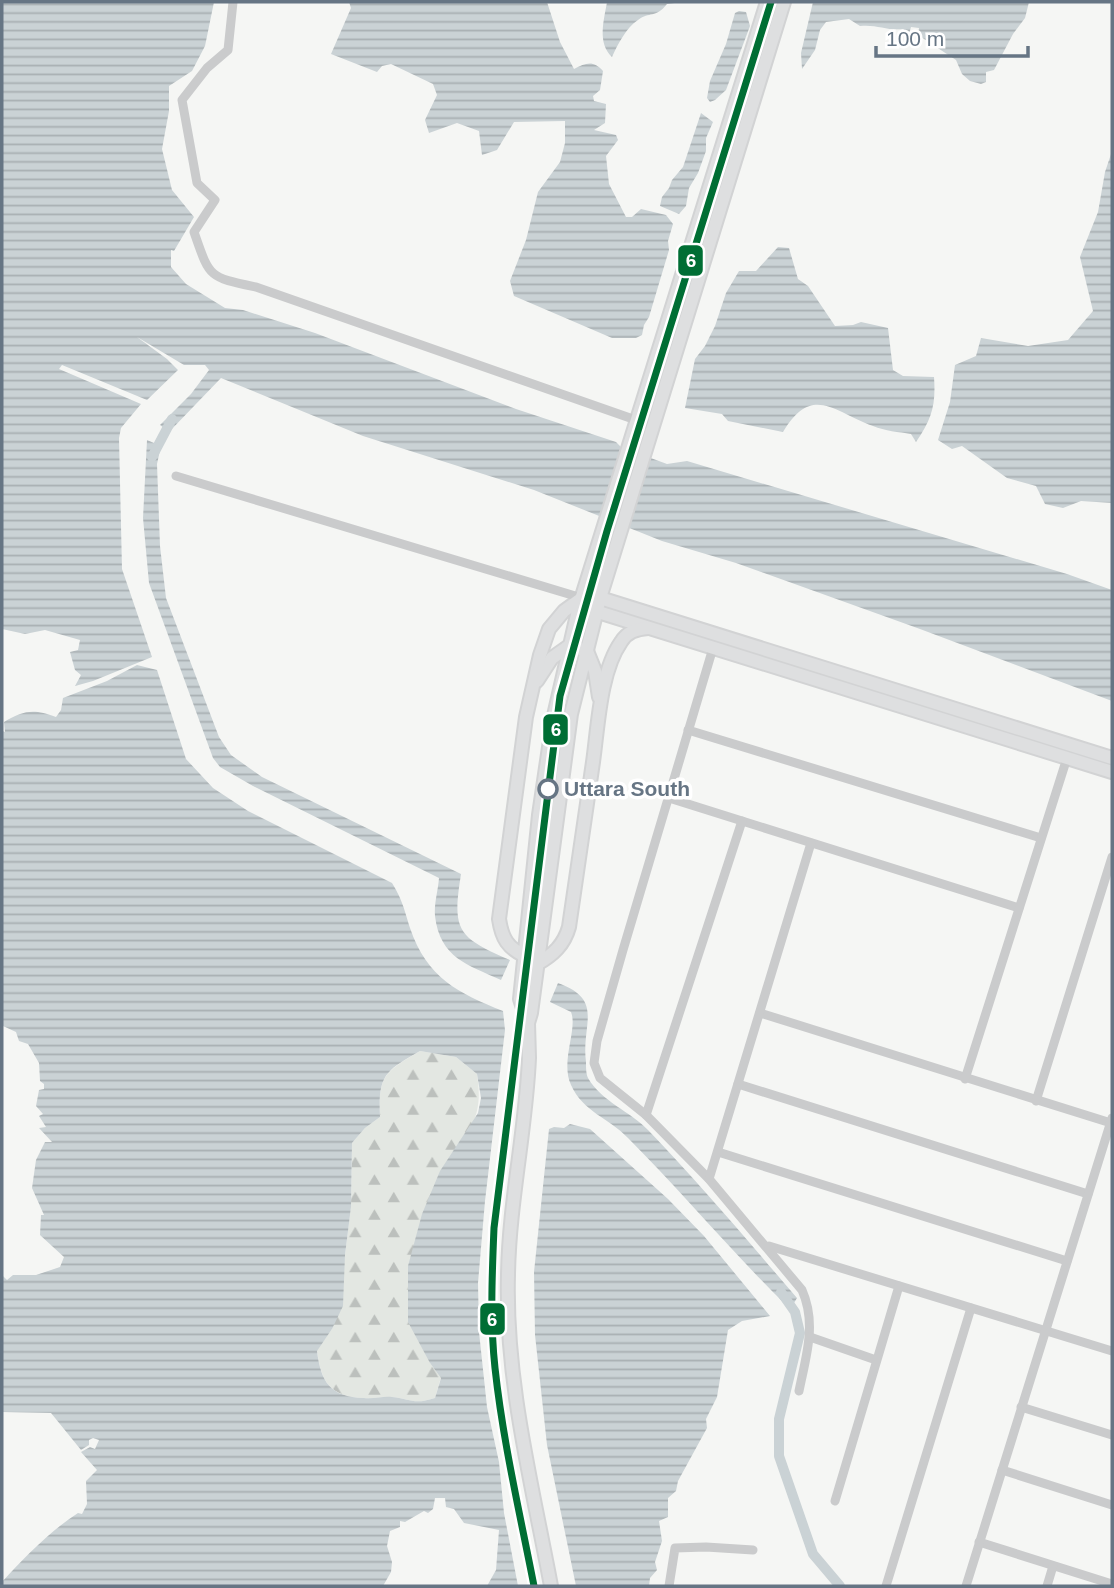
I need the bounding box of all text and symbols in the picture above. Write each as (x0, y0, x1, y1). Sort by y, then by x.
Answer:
scale bar (876, 14, 1028, 58)
text: 100 m (886, 27, 944, 50)
line badge: 6 (677, 244, 704, 277)
text: 6 (686, 250, 696, 271)
line badge: 6 (542, 713, 569, 746)
text: 6 (551, 719, 561, 740)
place label: Uttara South (564, 777, 690, 800)
marker: Uttara South (538, 779, 558, 799)
line badge: 6 (479, 1302, 506, 1336)
text: 6 (487, 1309, 497, 1330)

